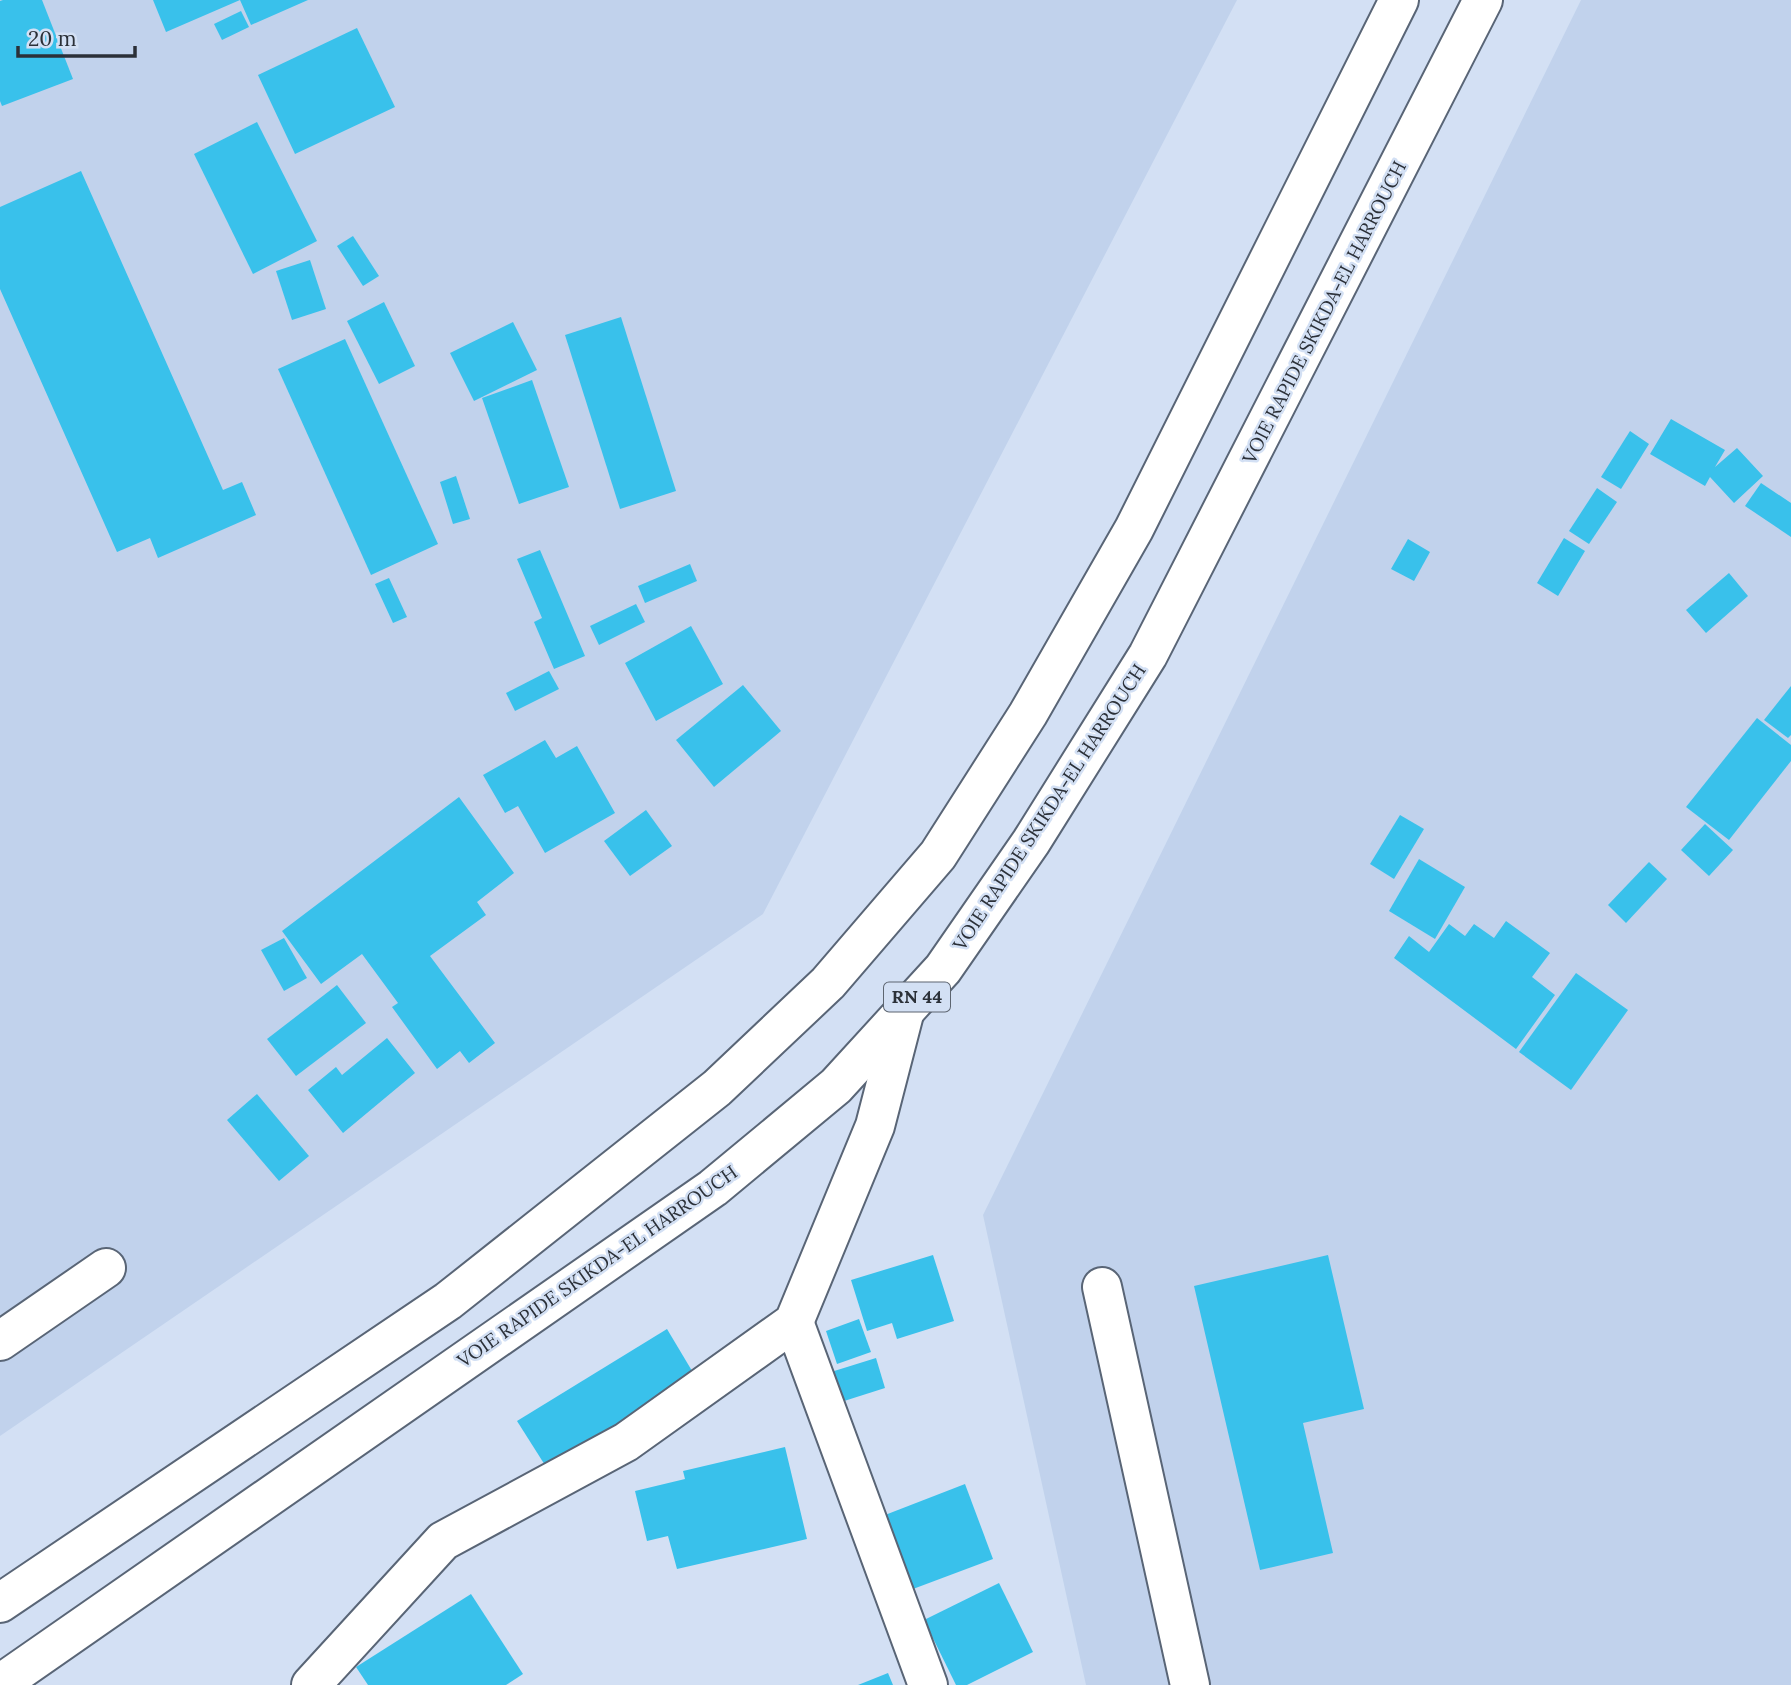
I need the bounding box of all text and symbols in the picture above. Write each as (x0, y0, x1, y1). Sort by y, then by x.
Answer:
scale bar (18, 14, 135, 58)
text: 20 m (28, 25, 77, 52)
street label: VOIE RAPIDE SKIKDA-EL HARROUCH (1236, 157, 1411, 468)
street label: VOIE RAPIDE SKIKDA-EL HARROUCH (947, 659, 1151, 956)
road number: RN 44 (884, 982, 950, 1012)
street label: VOIE RAPIDE SKIKDA-EL HARROUCH (451, 1160, 742, 1373)

